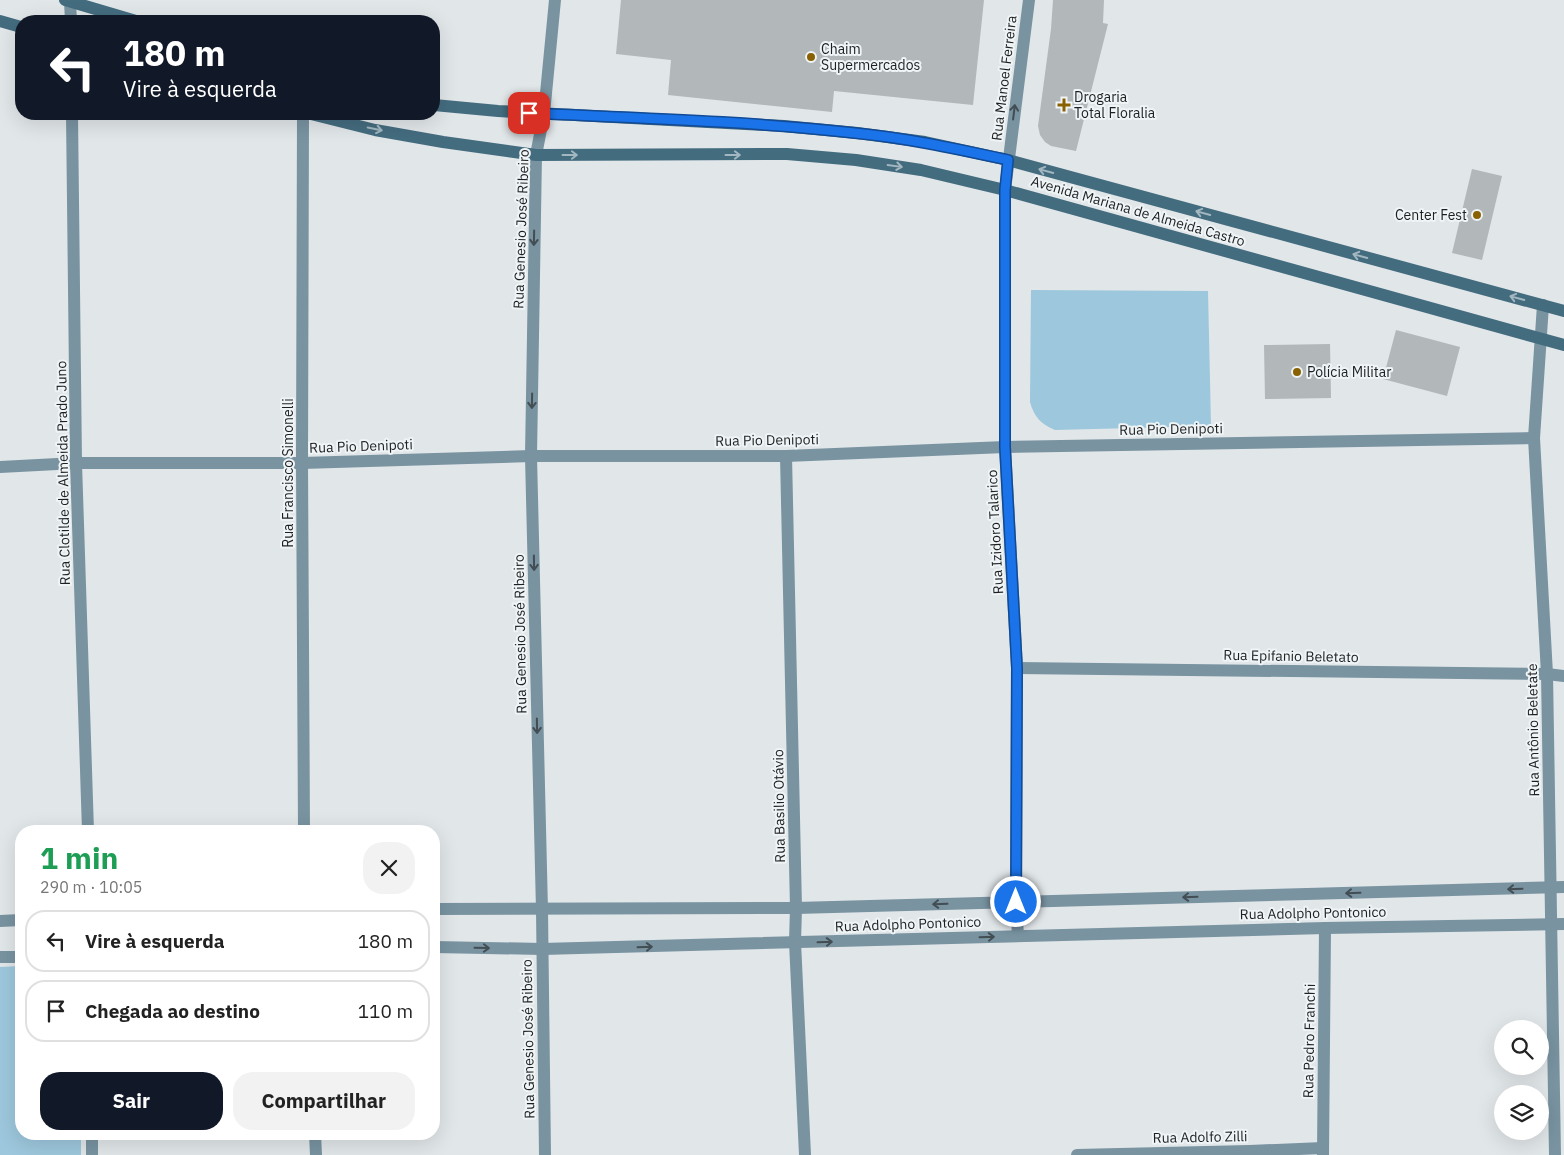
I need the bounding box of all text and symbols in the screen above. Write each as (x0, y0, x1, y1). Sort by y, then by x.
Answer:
street label: Rua Manoel Ferreira (987, 14, 1021, 142)
text: 180 m (123, 30, 226, 76)
icon: left (40, 35, 105, 100)
place label: Chaim Supermercados (821, 40, 920, 74)
marker: Chaim Supermercados (805, 51, 817, 63)
text: Vire à esquerda (123, 74, 277, 103)
place label: Drogaria Total Floralia (1074, 88, 1156, 122)
pin (508, 92, 550, 134)
icon: arrive (515, 99, 543, 127)
marker: Drogaria Total Floralia (1058, 99, 1070, 111)
one-way arrow (1010, 104, 1020, 120)
one-way arrow (367, 125, 383, 135)
street label: Rua Genesio José Ribeiro (509, 149, 533, 309)
one-way arrow (562, 150, 578, 160)
one-way arrow (725, 150, 741, 159)
one-way arrow (886, 161, 902, 171)
one-way arrow (1039, 165, 1055, 175)
street label: Avenida Mariana de Almeida Castro (1029, 172, 1247, 250)
place label: Center Fest (1395, 206, 1467, 224)
one-way arrow (1196, 208, 1212, 218)
marker: Center Fest (1471, 209, 1483, 221)
one-way arrow (529, 230, 539, 246)
one-way arrow (1352, 250, 1368, 260)
one-way arrow (1509, 293, 1525, 303)
street label: Rua Clotilde de Almeida Prado Juno (52, 360, 74, 585)
place label: Polícia Militar (1307, 363, 1391, 381)
marker: Polícia Militar (1291, 366, 1303, 378)
one-way arrow (527, 392, 537, 409)
street label: Rua Francisco Simonelli (279, 398, 297, 548)
street label: Rua Pio Denipoti (1119, 419, 1223, 439)
street label: Rua Pio Denipoti (715, 430, 819, 450)
street label: Rua Pio Denipoti (309, 435, 413, 457)
street label: Rua Izidoro Talarico (983, 469, 1007, 595)
street label: Rua Genesio José Ribeiro (510, 554, 530, 714)
one-way arrow (529, 555, 538, 571)
street label: Rua Epifanio Beletato (1223, 646, 1359, 666)
street label: Rua Antônio Beletate (1523, 663, 1543, 797)
one-way arrow (533, 718, 542, 734)
street label: Rua Basilio Otávio (769, 749, 789, 863)
text: 1 min (40, 838, 118, 877)
button: close (363, 842, 415, 894)
position arrow (989, 875, 1041, 927)
text: 290 m · 10:05 (40, 877, 142, 897)
one-way arrow (1508, 884, 1524, 893)
one-way arrow (1345, 888, 1362, 898)
one-way arrow (1183, 892, 1199, 902)
one-way arrow (933, 899, 949, 909)
street label: Rua Adolpho Pontonico (1240, 903, 1387, 923)
street label: Rua Adolpho Pontonico (834, 912, 982, 936)
icon: left (42, 927, 70, 955)
text: Vire à esquerda (85, 929, 225, 953)
text: 180 m (358, 929, 413, 953)
one-way arrow (979, 932, 995, 942)
one-way arrow (817, 937, 833, 946)
one-way arrow (637, 942, 653, 951)
one-way arrow (474, 943, 490, 953)
street label: Rua Genesio José Ribeiro (518, 959, 538, 1119)
street label: Rua Pedro Franchi (1299, 984, 1319, 1098)
icon: arrive (42, 997, 70, 1025)
text: Chegada ao destino (85, 999, 260, 1023)
text: 110 m (358, 999, 413, 1023)
map controls (1494, 1020, 1549, 1140)
button: search (1494, 1020, 1549, 1075)
button: Sair (40, 1072, 223, 1130)
button: Compartilhar (233, 1072, 415, 1130)
button: layers (1494, 1085, 1549, 1140)
street label: Rua Adolfo Zilli (1152, 1127, 1248, 1147)

